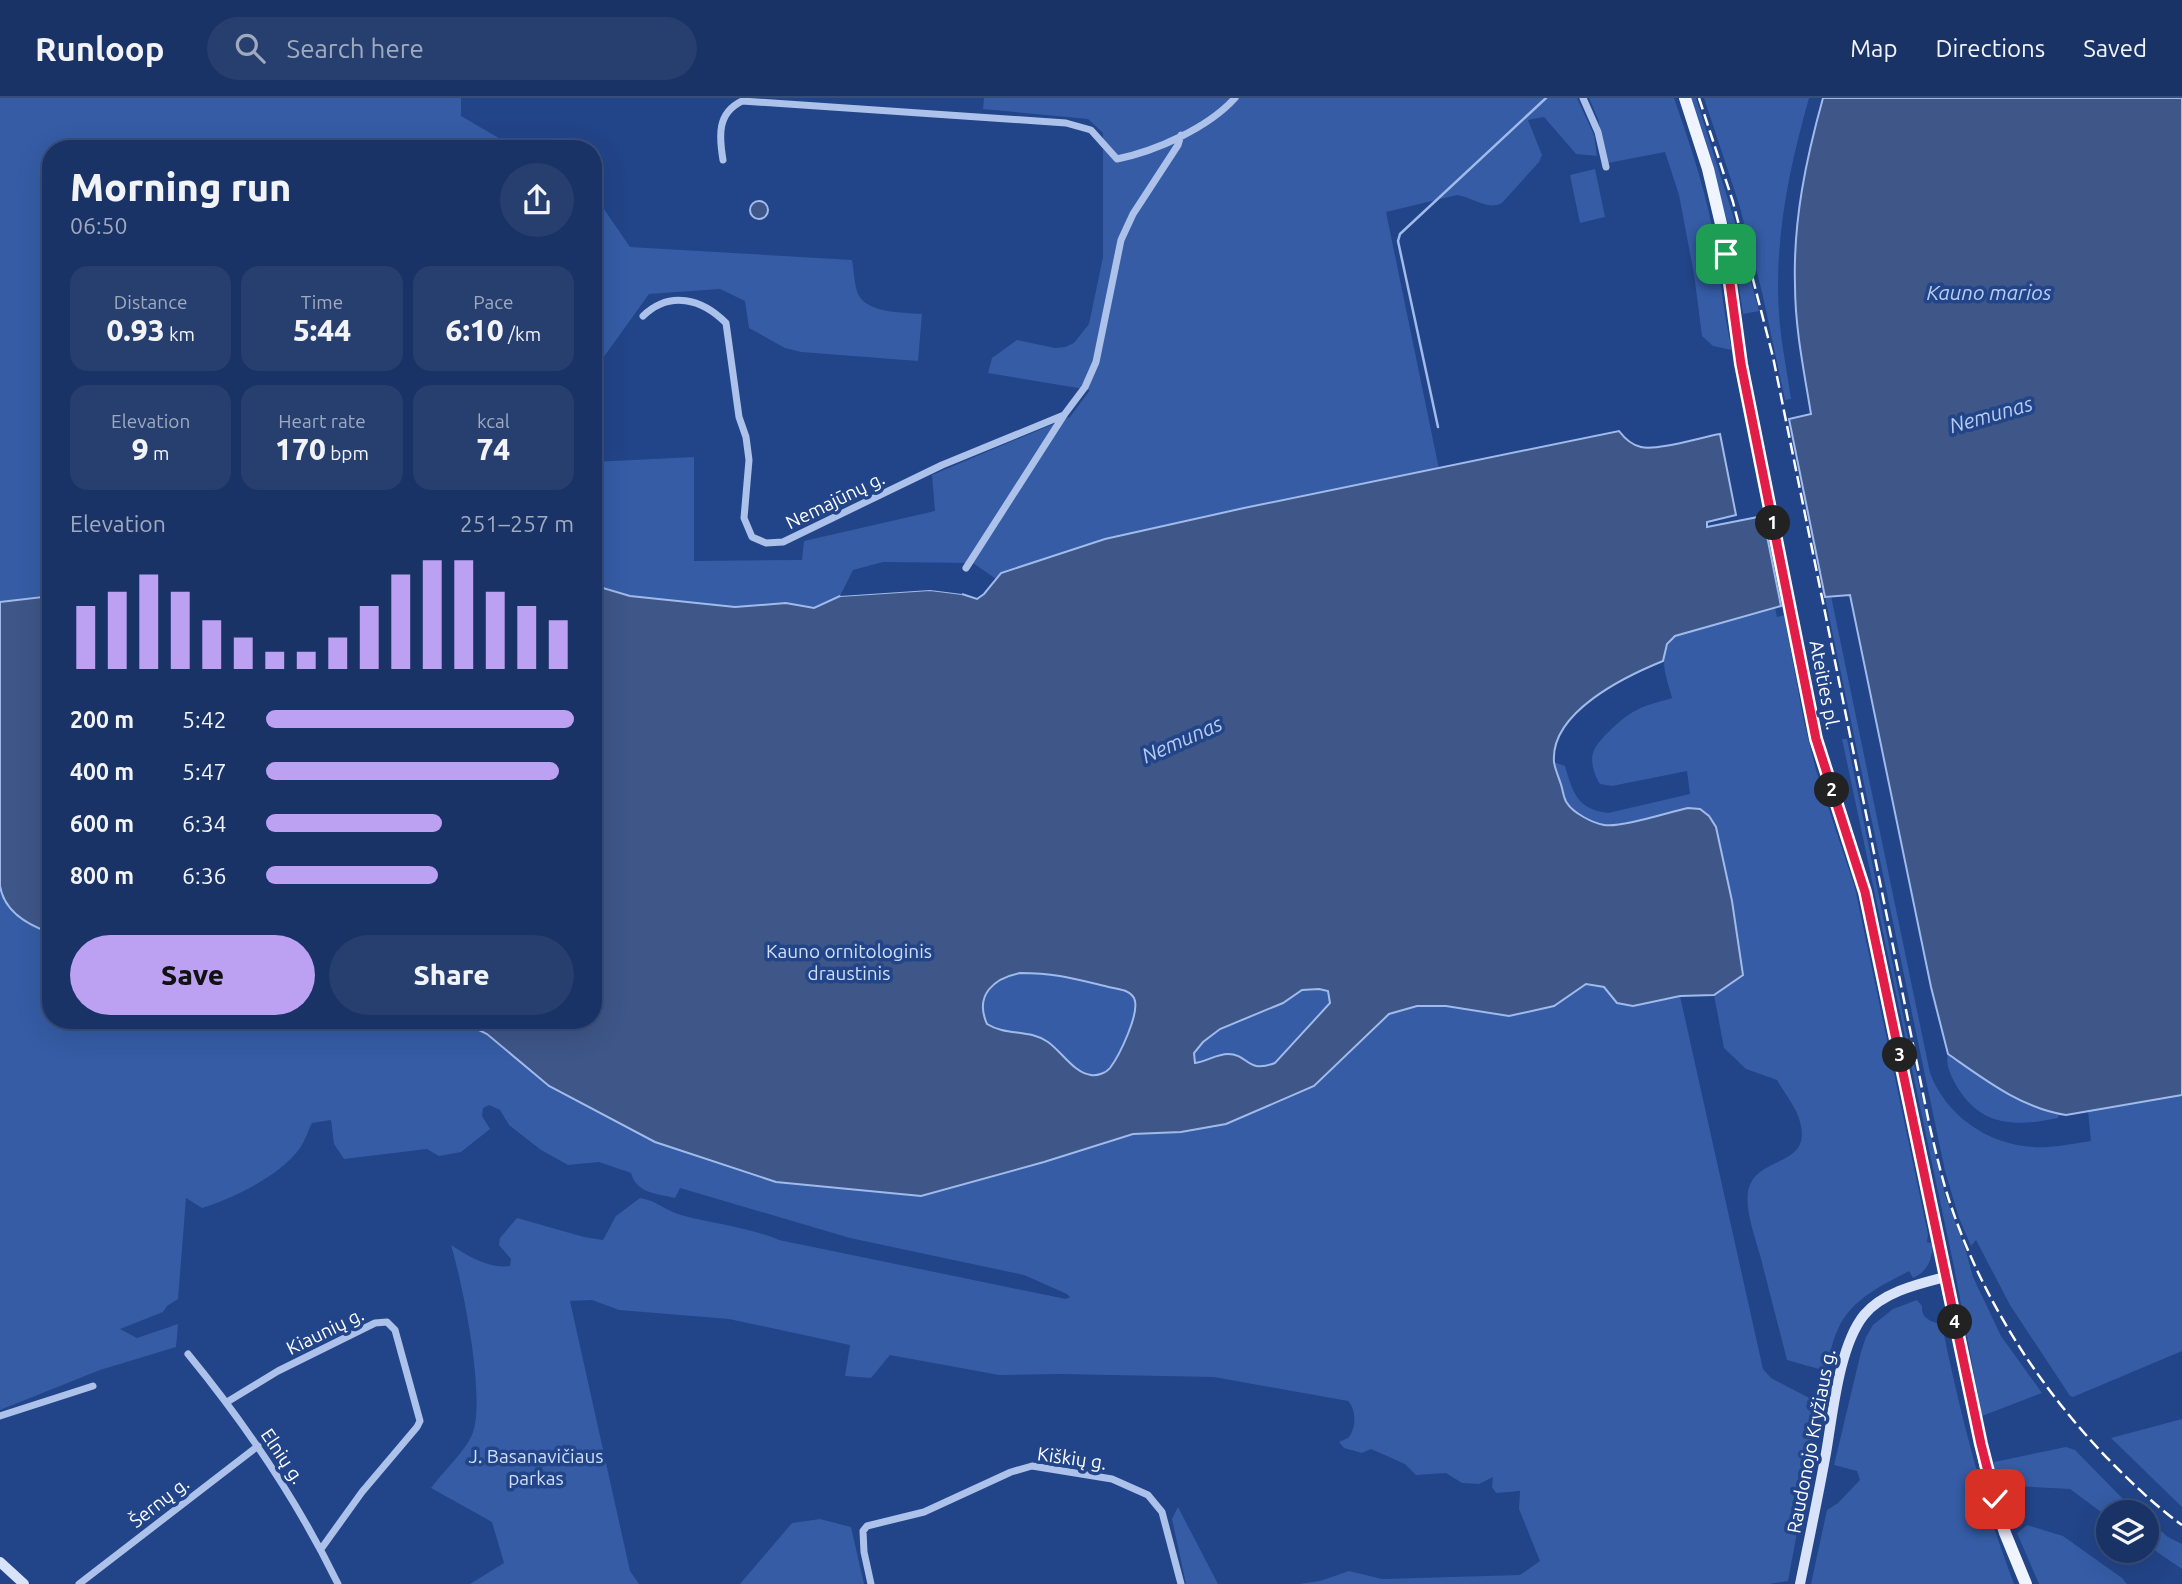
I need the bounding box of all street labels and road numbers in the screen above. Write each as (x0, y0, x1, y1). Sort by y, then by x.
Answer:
street label: Nemajūnų g. (782, 467, 888, 533)
street label: Ateities pl. (1806, 638, 1844, 732)
street label: Kiaunių g. (283, 1303, 367, 1359)
street label: Raudonojo Kryžiaus g. (1782, 1347, 1840, 1535)
street label: Elnių g. (257, 1424, 309, 1488)
street label: Kiškių g. (1036, 1442, 1108, 1474)
street label: Šernų g. (125, 1472, 193, 1532)

